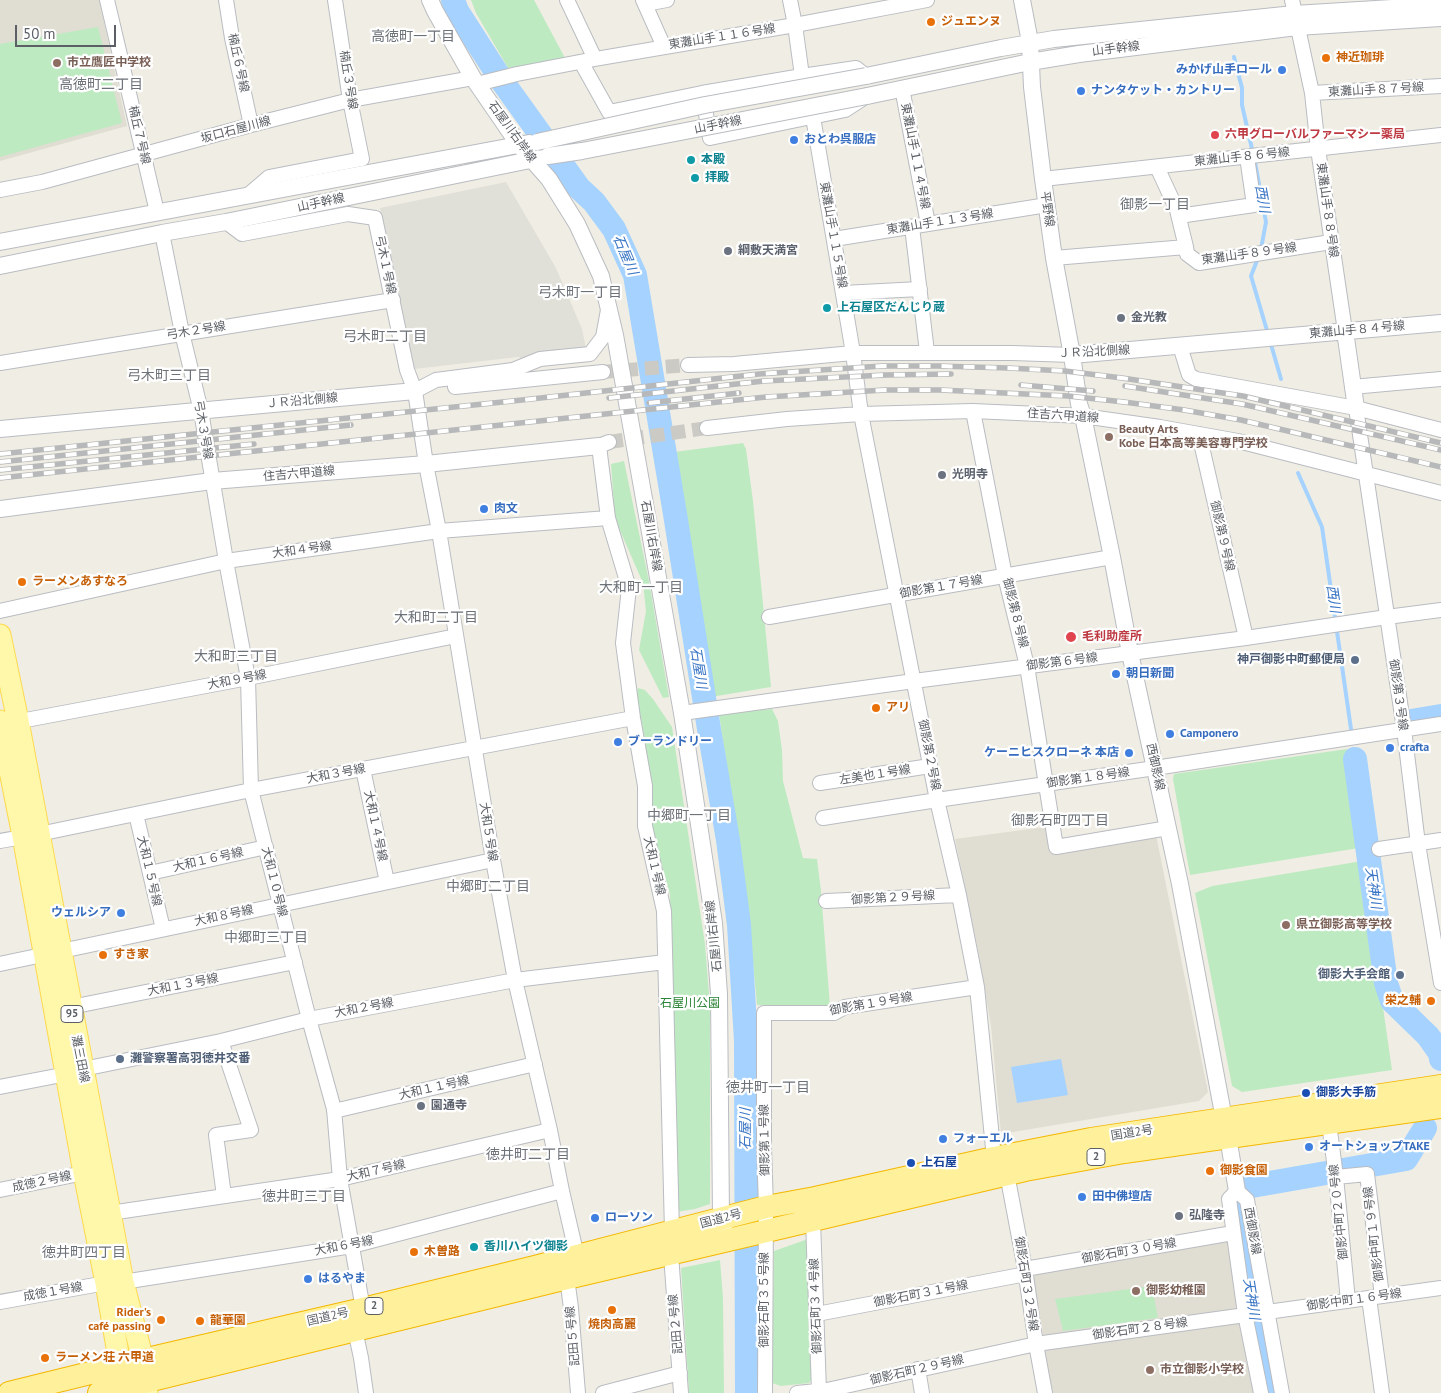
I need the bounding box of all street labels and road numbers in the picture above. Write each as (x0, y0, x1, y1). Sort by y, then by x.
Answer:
street label: 東灘山手１１６号線 (668, 21, 776, 53)
street label: 楠丘６号線 (225, 32, 251, 94)
street label: 山手幹線 (1091, 39, 1141, 59)
street label: 楠丘３号線 (336, 49, 360, 111)
street label: 東灘山手８７号線 (1328, 80, 1424, 100)
street label: 石屋川右岸線 (485, 99, 539, 165)
street label: 東灘山手１１４号線 (898, 102, 932, 210)
street label: 楠丘７号線 (125, 104, 153, 166)
street label: 山手幹線 (693, 113, 743, 137)
street label: 坂口石屋川線 (199, 114, 273, 146)
street label: 東灘山手８６号線 (1194, 145, 1290, 169)
street label: 東灘山手８８号線 (1313, 161, 1341, 259)
street label: 東灘山手１１５号線 (817, 181, 849, 289)
street label: 平野線 (1037, 190, 1057, 228)
street label: 山手幹線 (296, 191, 346, 215)
street label: 東灘山手１１３号線 (886, 206, 994, 238)
street label: 弓木１号線 (372, 234, 398, 296)
street label: 東灘山手８９号線 (1200, 240, 1298, 268)
street label: 弓木２号線 (165, 319, 227, 343)
street label: 東灘山手８４号線 (1309, 319, 1405, 341)
street label: ＪＲ沿北側線 (1058, 343, 1130, 361)
street label: ＪＲ沿北側線 (266, 391, 338, 411)
street label: 弓木３号線 (191, 399, 215, 461)
street label: 住吉六甲道線 (1027, 406, 1099, 426)
street label: 住吉六甲道線 (263, 464, 335, 484)
street label: 石屋川右岸線 (638, 499, 664, 573)
street label: 御影第９号線 (1207, 499, 1237, 573)
street label: 大和４号線 (271, 539, 333, 561)
street label: 御影第１７号線 (898, 573, 984, 601)
street label: 御影第８号線 (999, 576, 1031, 650)
street label: 御影第６号線 (1025, 650, 1099, 674)
street label: 御影第３号線 (1386, 658, 1410, 732)
street label: 大和９号線 (206, 667, 268, 693)
street label: 御影第２号線 (915, 718, 943, 792)
street label: 西御影線 (1143, 742, 1167, 792)
street label: 大和３号線 (305, 761, 367, 787)
street label: 左美也１号線 (838, 762, 912, 788)
street label: 御影第１８号線 (1045, 765, 1131, 791)
street label: 大和１４号線 (360, 789, 390, 863)
street label: 大和５号線 (476, 801, 500, 863)
street label: 大和１５号線 (134, 834, 164, 908)
street label: 大和１号線 (640, 835, 668, 897)
street label: 大和１６号線 (171, 845, 245, 875)
street label: 大和１０号線 (258, 845, 290, 919)
street label: 御影第２９号線 (851, 889, 935, 907)
street label: 石屋川右岸線 (703, 899, 725, 973)
street label: 大和８号線 (193, 903, 255, 929)
street label: 大和１３号線 (146, 971, 220, 999)
street label: 御影第１９号線 (828, 990, 914, 1018)
street label: 大和２号線 (333, 995, 395, 1021)
road number: 95 (61, 1006, 83, 1022)
street label: 灘三田線 (68, 1034, 92, 1084)
street label: 大和１１号線 (397, 1073, 471, 1103)
street label: 御影第１号線 (757, 1104, 773, 1176)
street label: 国道2号 (1110, 1123, 1154, 1143)
road number: 2 (1087, 1148, 1105, 1166)
street label: 大和７号線 (345, 1157, 407, 1185)
street label: 御影中町２０号線 (1327, 1164, 1351, 1260)
street label: 成徳２号線 (11, 1169, 73, 1195)
street label: 御影中町１９号線 (1361, 1185, 1387, 1283)
street label: 西御影線 (1241, 1206, 1263, 1256)
street label: 国道2号 (699, 1207, 743, 1231)
street label: 大和６号線 (313, 1233, 375, 1259)
street label: 御影石町３２号線 (1011, 1235, 1041, 1333)
street label: 御影石町３０号線 (1080, 1236, 1178, 1266)
street label: 御影石町３５号線 (758, 1252, 772, 1348)
street label: 御影石町３４号線 (807, 1258, 825, 1354)
street label: 御影石町３１号線 (873, 1278, 969, 1310)
street label: 成徳１号線 (22, 1280, 84, 1304)
street label: 御影中町１６号線 (1305, 1286, 1403, 1314)
street label: 記田２号線 (666, 1293, 686, 1355)
road number: 2 (365, 1298, 383, 1314)
street label: 国道2号 (306, 1305, 350, 1329)
street label: 記田５号線 (563, 1305, 583, 1367)
street label: 御影石町２８号線 (1091, 1315, 1189, 1343)
street label: 御影石町２９号線 (869, 1352, 965, 1388)

